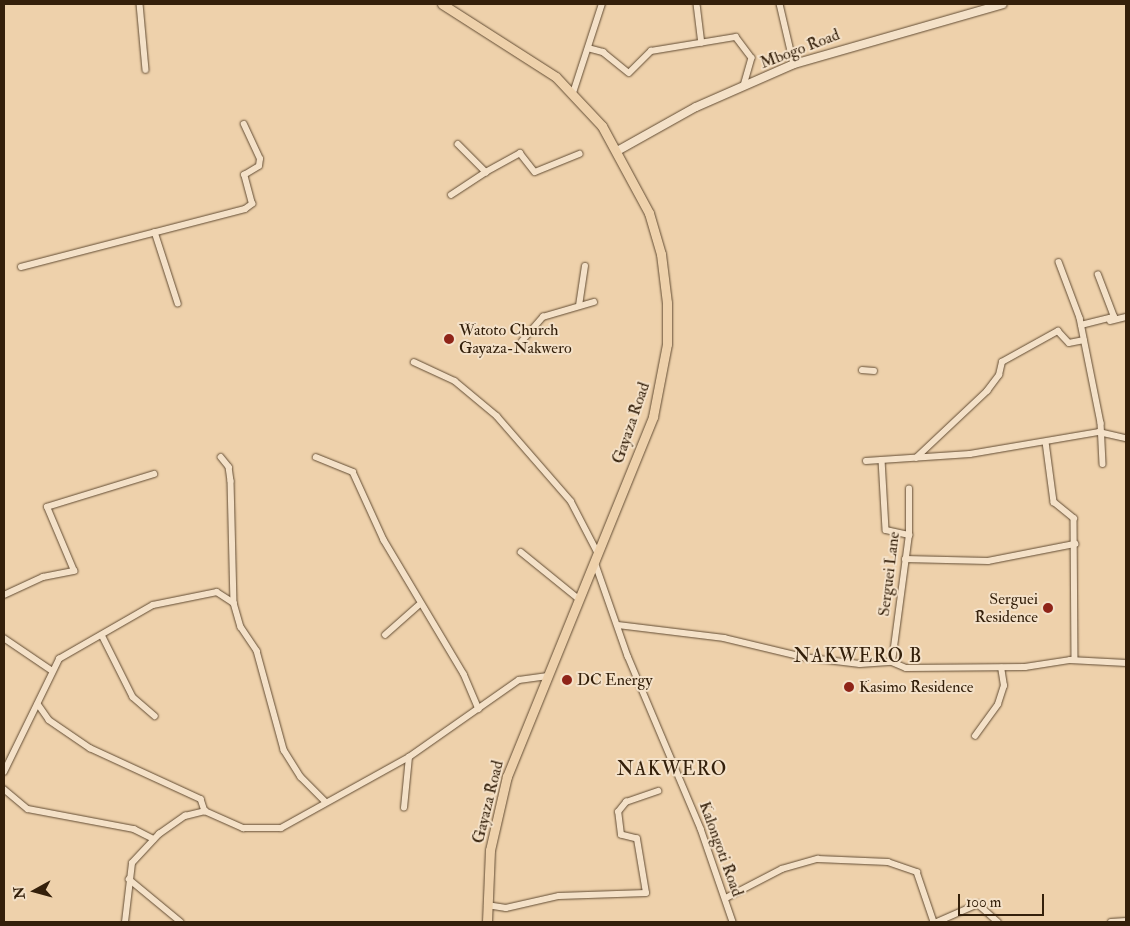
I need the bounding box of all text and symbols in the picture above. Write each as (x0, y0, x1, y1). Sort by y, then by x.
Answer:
street label: Mbogo Road (758, 25, 842, 73)
place label: Watoto Church Gayaza-Nakwero (459, 320, 572, 358)
marker: Watoto Church Gayaza-Nakwero (443, 333, 455, 345)
street label: Gayaza Road (608, 380, 654, 466)
street label: Serguei Lane (874, 531, 904, 617)
place label: Serguei Residence (974, 589, 1038, 627)
marker: Serguei Residence (1042, 602, 1054, 614)
district label: NAKWERO B (792, 646, 924, 668)
place label: DC Energy (577, 670, 653, 690)
marker: DC Energy (561, 674, 573, 686)
place label: Kasimo Residence (859, 677, 974, 697)
marker: Kasimo Residence (843, 681, 855, 693)
street label: Gayaza Road (468, 759, 508, 845)
district label: NAKWERO (616, 759, 728, 781)
street label: Kalongoti Road (695, 799, 747, 899)
north arrow (10, 866, 60, 916)
scale bar (960, 884, 1046, 916)
text: N (10, 886, 29, 900)
text: 100 m (966, 893, 1001, 912)

